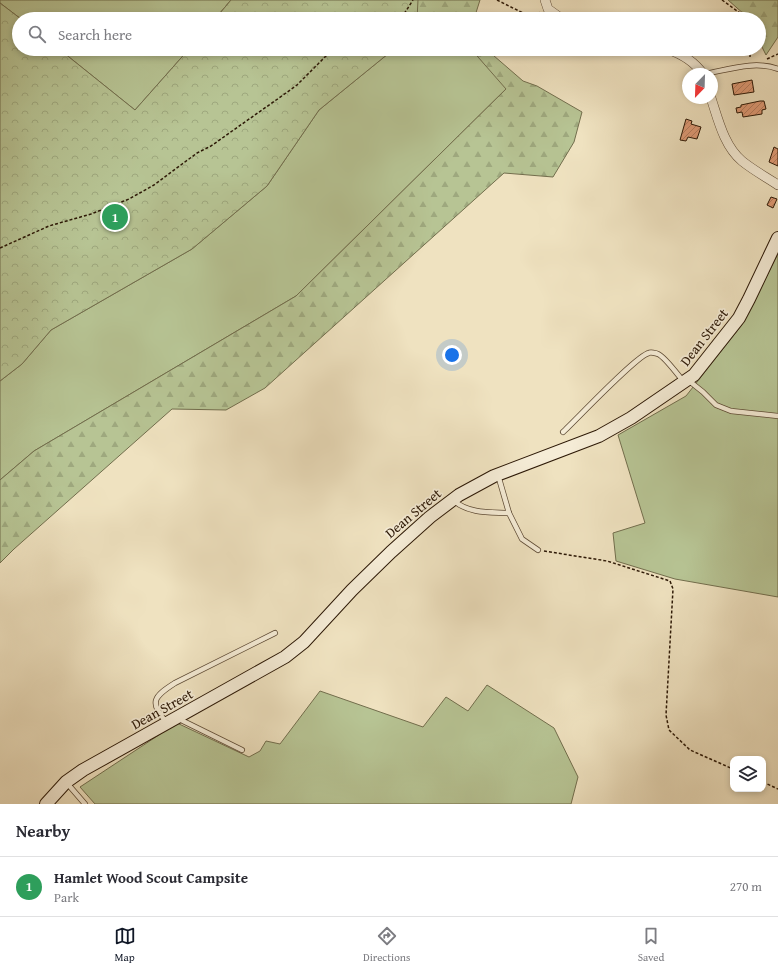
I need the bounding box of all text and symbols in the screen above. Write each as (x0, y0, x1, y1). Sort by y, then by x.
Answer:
search box (12, 12, 766, 56)
icon: search (26, 23, 48, 45)
text: Search here (58, 24, 132, 45)
north arrow (682, 68, 718, 104)
pin: 1 (102, 202, 128, 232)
street label: Dean Street (675, 304, 733, 370)
your location (442, 345, 462, 365)
street label: Dean Street (381, 483, 446, 543)
street label: Dean Street (127, 684, 197, 734)
map controls (730, 756, 766, 792)
button: layers (730, 756, 766, 792)
text: Nearby (16, 818, 70, 843)
text: Hamlet Wood Scout Campsite (54, 867, 248, 888)
text: 1 (26, 877, 32, 896)
text: 270 m (730, 877, 762, 896)
text: Park (54, 888, 79, 907)
tab: Map (114, 925, 136, 965)
tab: Directions (363, 925, 410, 965)
tab: Saved (638, 925, 664, 965)

